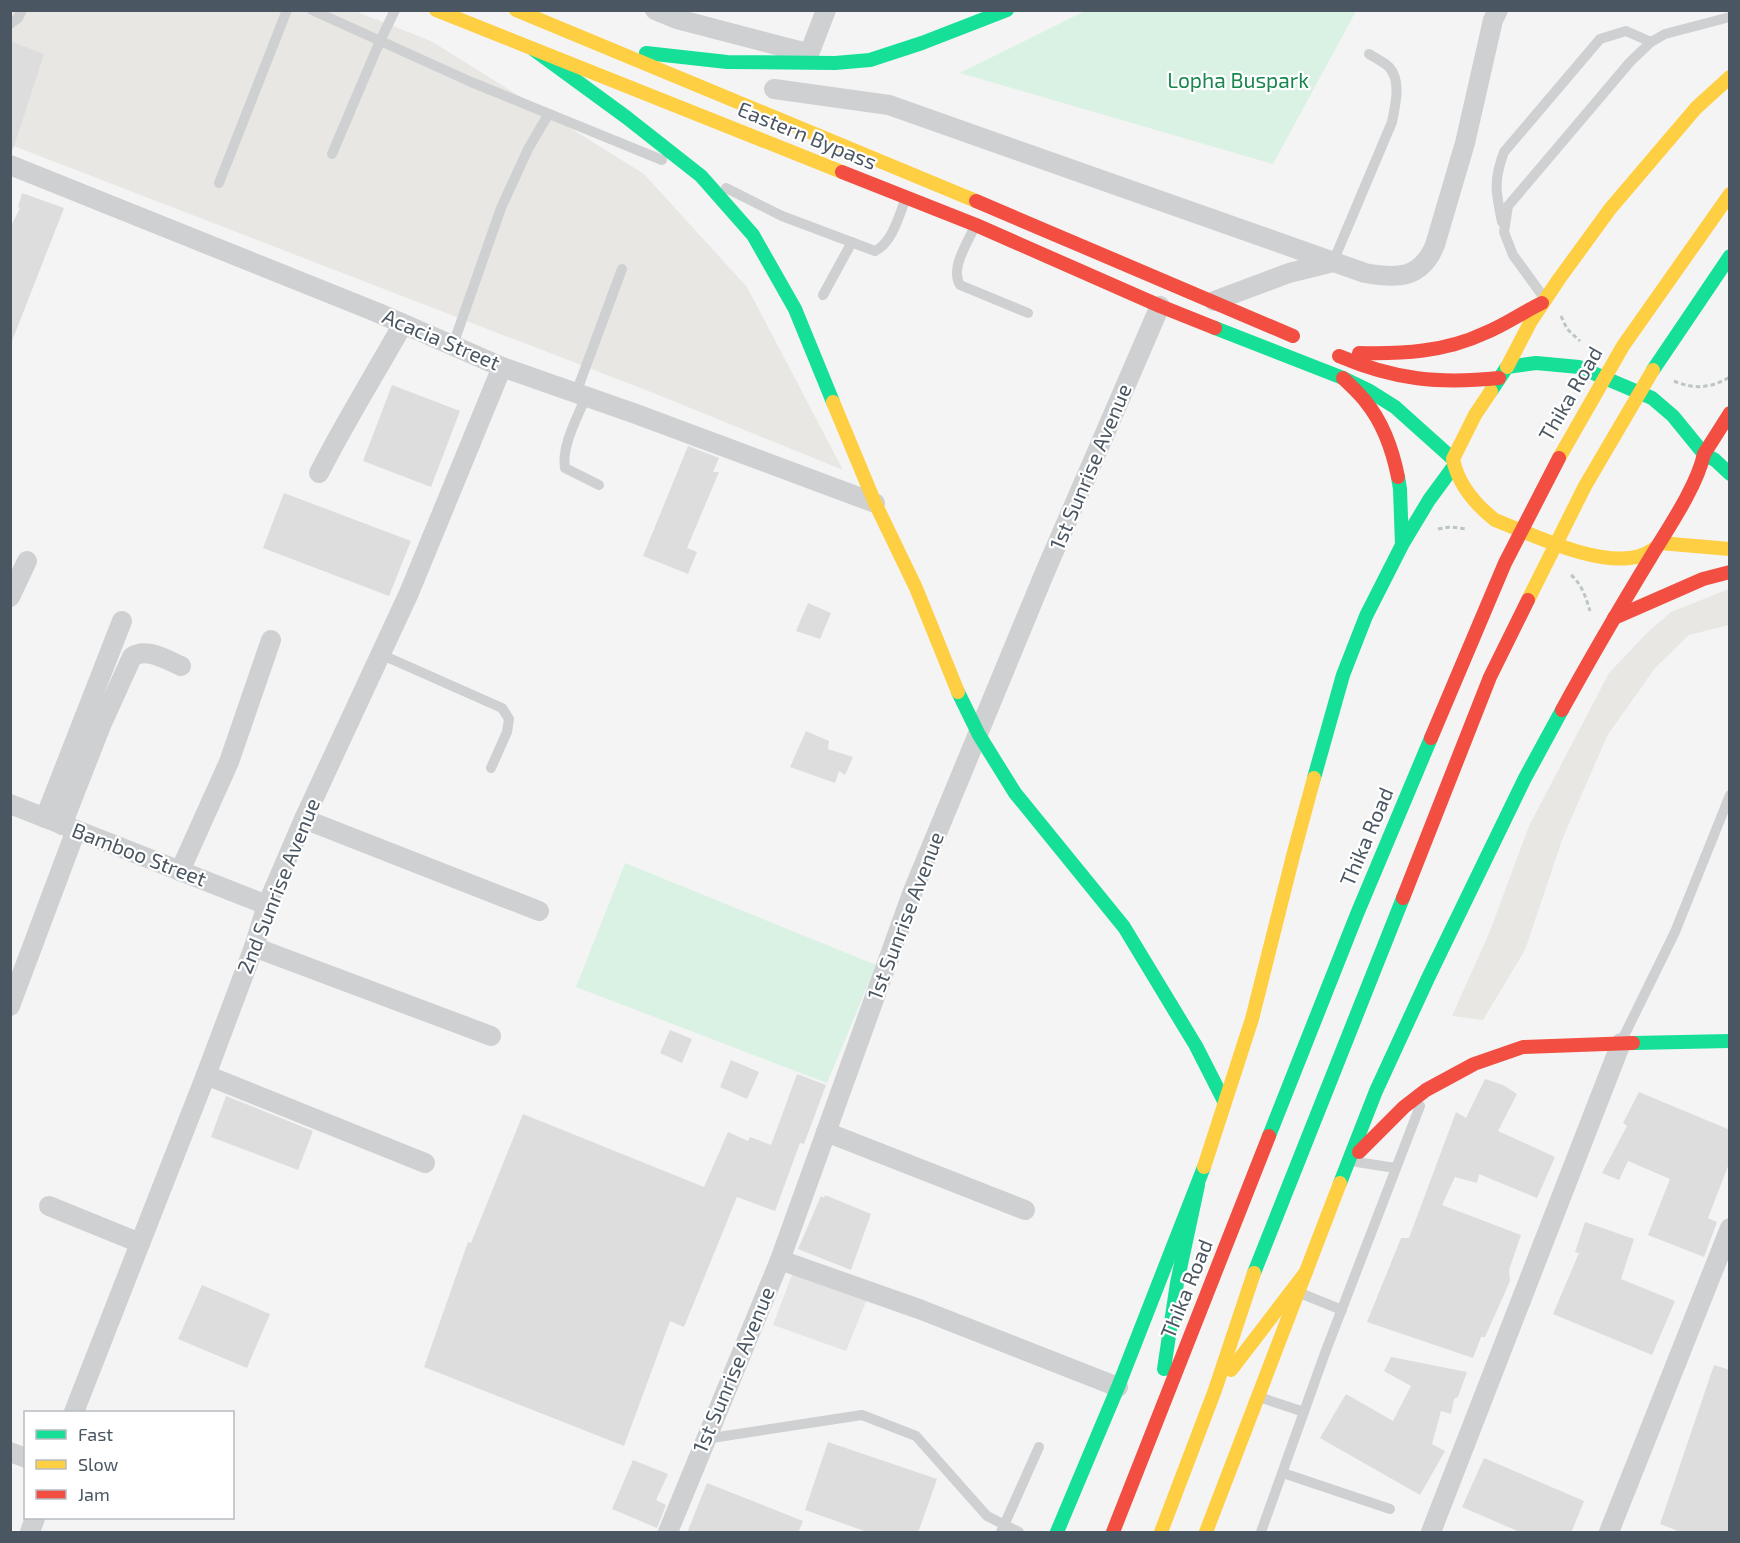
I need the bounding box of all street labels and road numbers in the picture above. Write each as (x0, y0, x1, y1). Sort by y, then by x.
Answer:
street label: Eastern Bypass (734, 95, 881, 174)
street label: Acacia Street (379, 303, 504, 375)
street label: Thika Road (1533, 342, 1607, 445)
street label: 1st Sunrise Avenue (1043, 380, 1136, 553)
street label: Thika Road (1334, 783, 1398, 890)
street label: 2nd Sunrise Avenue (231, 794, 324, 977)
street label: Bamboo Street (69, 817, 210, 891)
street label: 1st Sunrise Avenue (861, 828, 948, 1003)
street label: Thika Road (1154, 1235, 1217, 1342)
street label: 1st Sunrise Avenue (686, 1283, 779, 1456)

